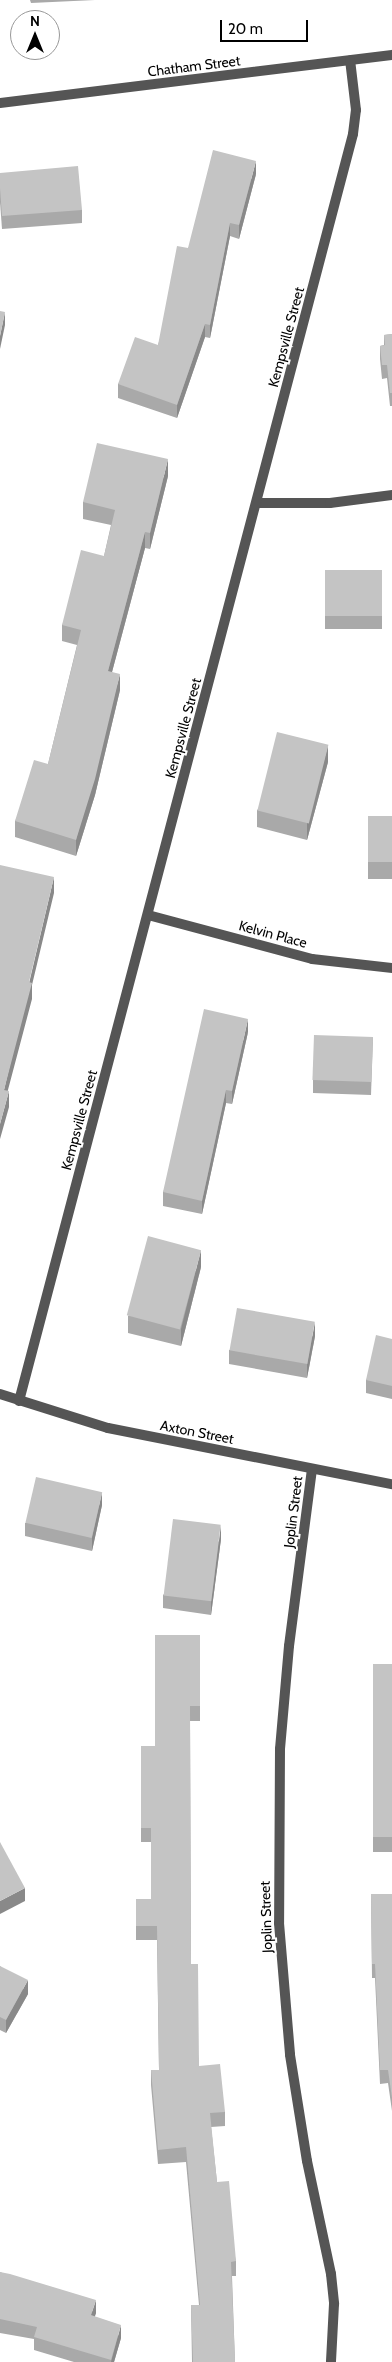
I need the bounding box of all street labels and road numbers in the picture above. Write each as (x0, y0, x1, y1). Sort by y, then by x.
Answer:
street label: Chatham Street (147, 52, 241, 80)
street label: Kempsville Street (265, 285, 307, 389)
street label: Kempsville Street (162, 676, 204, 780)
street label: Kelvin Place (237, 917, 309, 951)
street label: Kempsville Street (58, 1068, 100, 1172)
street label: Axton Street (159, 1417, 235, 1447)
street label: Joplin Street (280, 1475, 306, 1549)
street label: Joplin Street (256, 1881, 276, 1953)

